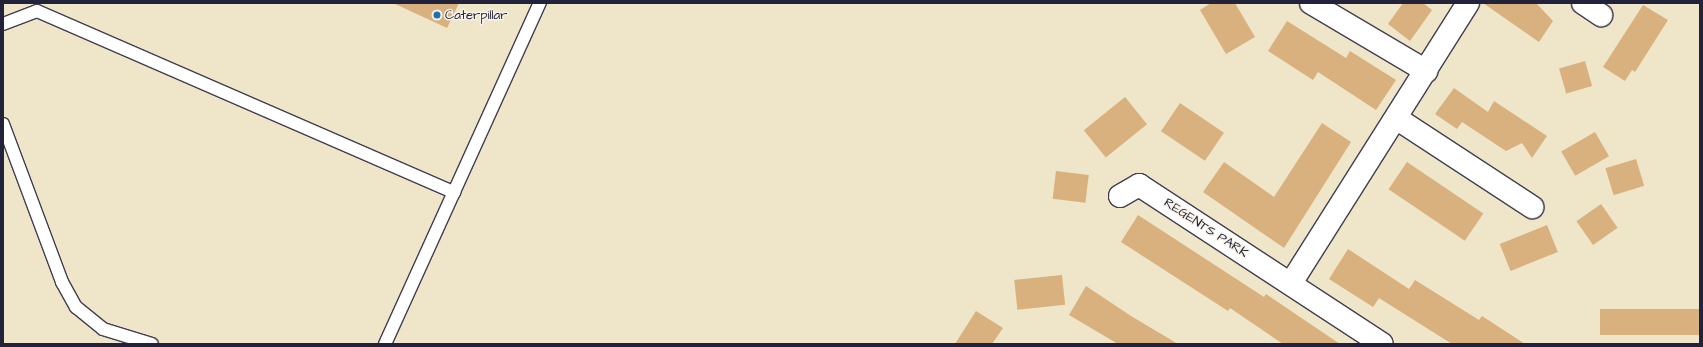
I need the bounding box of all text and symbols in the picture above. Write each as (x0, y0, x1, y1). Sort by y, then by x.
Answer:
place label: Caterpillar (445, 7, 507, 23)
marker: Caterpillar (432, 10, 442, 20)
street label: REGENTS PARK (1161, 195, 1251, 261)

